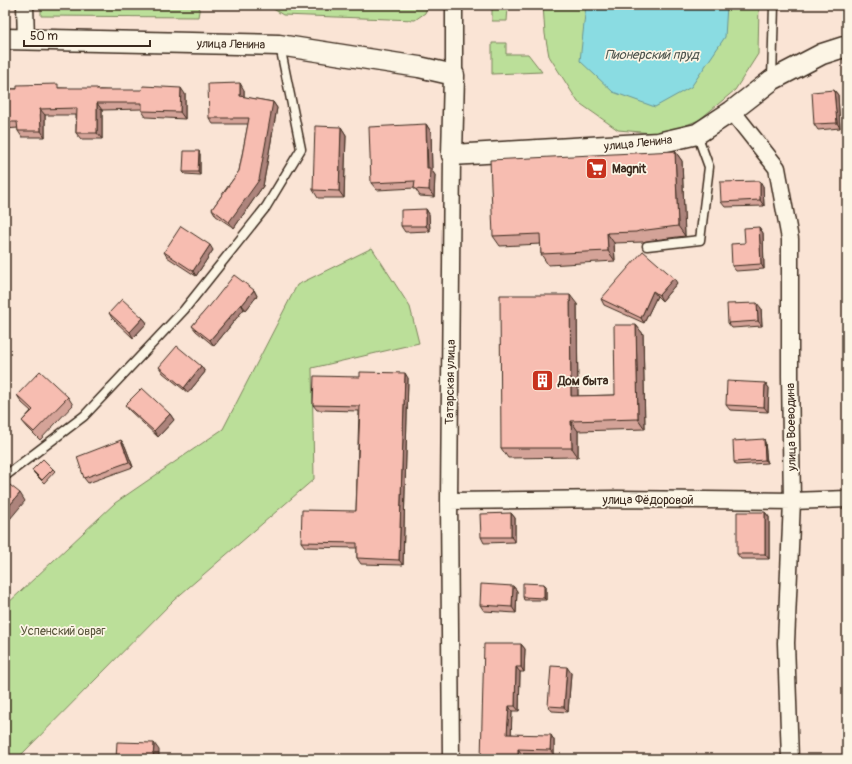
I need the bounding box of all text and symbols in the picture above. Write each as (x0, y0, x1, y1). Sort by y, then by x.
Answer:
scale bar (24, 22, 150, 48)
text: 50 m (30, 29, 58, 44)
street label: улица Ленина (196, 36, 266, 53)
water label: Пионерский пруд (605, 47, 700, 63)
street label: улица Ленина (602, 132, 673, 155)
supermarket icon: Magnit (584, 156, 610, 182)
place label: Magnit (612, 162, 647, 177)
street label: Татарская улица (442, 339, 459, 425)
building icon: Дом быта (530, 368, 556, 394)
place label: Дом быта (557, 374, 609, 389)
street label: улица Воеводина (783, 382, 800, 472)
street label: улица Фёдоровой (602, 493, 694, 508)
park label: Успенский овраг (21, 624, 106, 639)

